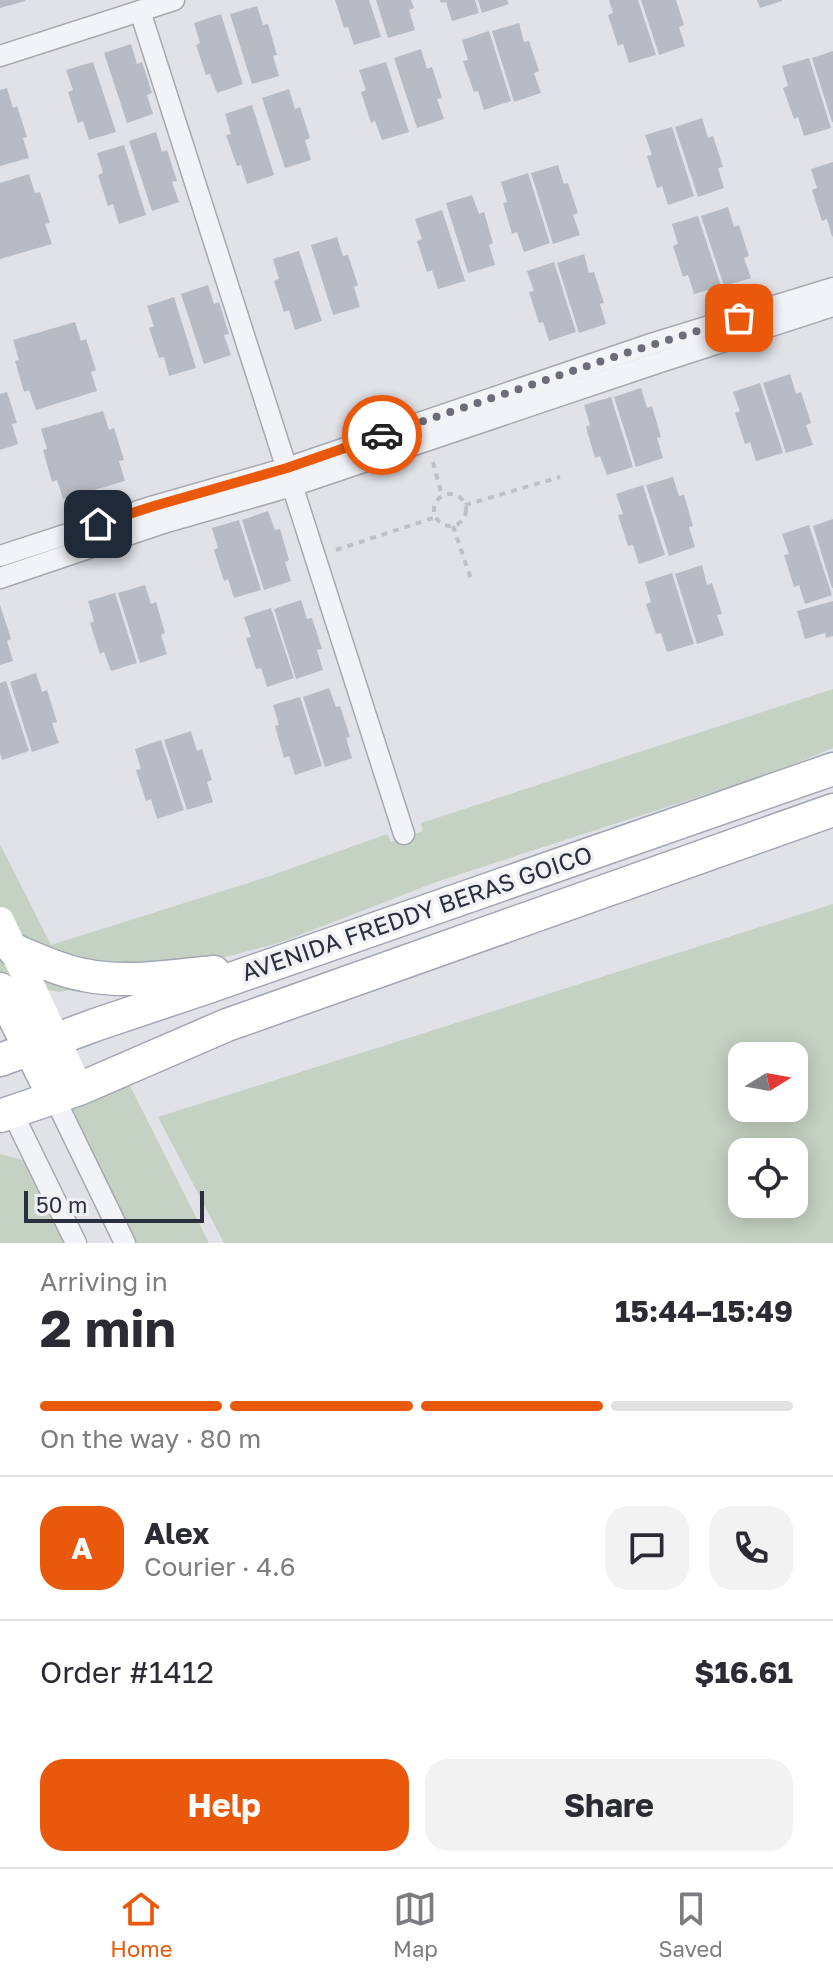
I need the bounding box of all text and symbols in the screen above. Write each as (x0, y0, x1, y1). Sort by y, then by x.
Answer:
pin (705, 284, 773, 352)
icon: bag (717, 296, 761, 340)
courier (342, 395, 422, 475)
icon: car (360, 413, 404, 457)
pin (64, 490, 132, 558)
icon: home (76, 502, 120, 546)
street label: AVENIDA FREDDY BERAS GOICO (237, 839, 596, 986)
north arrow (728, 1042, 808, 1122)
map controls (728, 1042, 808, 1218)
button: locate (728, 1138, 808, 1218)
scale bar (24, 1187, 204, 1223)
text: 50 m (36, 1191, 87, 1218)
text: Arriving in (40, 1266, 168, 1297)
text: 15:44–15:49 (615, 1293, 793, 1329)
text: 2 min (40, 1296, 176, 1358)
text: On the way · 80 m (40, 1423, 261, 1454)
button: chat (605, 1506, 689, 1590)
button: phone (709, 1506, 793, 1590)
text: Alex (144, 1515, 209, 1551)
text: A (71, 1530, 93, 1566)
text: Courier · 4.6 (144, 1551, 296, 1582)
text: Order #1412 (40, 1654, 214, 1690)
text: $16.61 (694, 1654, 793, 1690)
button: Help (40, 1759, 409, 1851)
button: Share (425, 1759, 793, 1851)
tab: Home (110, 1887, 172, 1962)
tab: Map (393, 1887, 438, 1962)
tab: Saved (658, 1887, 723, 1962)

